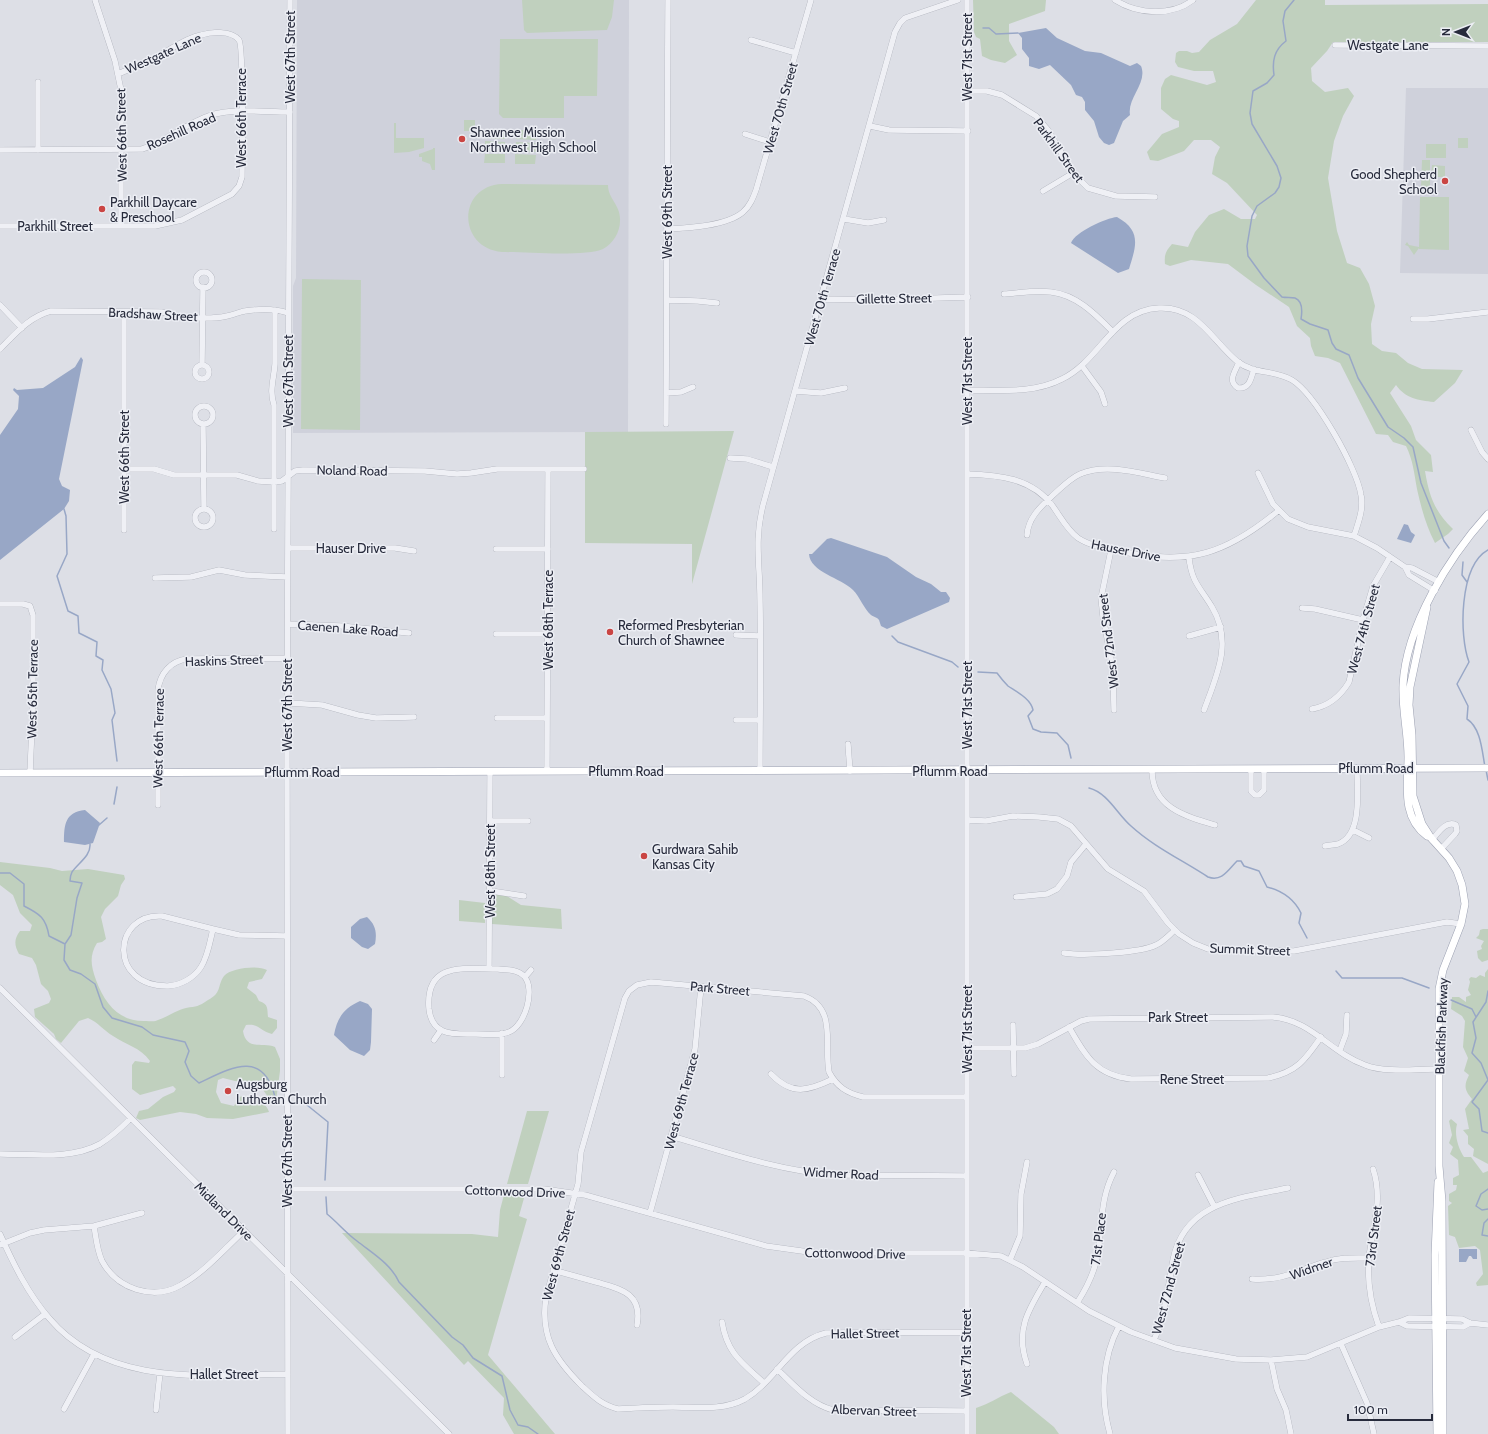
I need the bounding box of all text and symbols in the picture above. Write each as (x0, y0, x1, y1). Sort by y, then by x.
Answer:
street label: West 67th Street (282, 10, 298, 103)
street label: West 71st Street (959, 12, 975, 101)
north arrow (1436, 12, 1476, 52)
text: N (1439, 28, 1453, 36)
street label: Westgate Lane (123, 29, 204, 77)
street label: Westgate Lane (1347, 37, 1429, 53)
street label: West 70th Street (759, 60, 801, 156)
street label: West 66th Terrace (233, 68, 249, 168)
street label: West 66th Street (112, 87, 130, 182)
street label: Rosehill Road (144, 109, 218, 153)
street label: Parkhill Street (1030, 115, 1088, 186)
place label: Shawnee Mission Northwest High School (470, 124, 596, 155)
marker: Shawnee Mission Northwest High School (457, 134, 467, 144)
street label: West 69th Street (659, 165, 675, 259)
place label: Good Shepherd School (1351, 166, 1437, 197)
marker: Good Shepherd School (1440, 176, 1450, 186)
place label: Parkhill Daycare & Preschool (110, 194, 197, 225)
marker: Parkhill Daycare & Preschool (97, 204, 107, 214)
street label: Parkhill Street (17, 218, 93, 234)
street label: West 70th Terrace (800, 246, 844, 347)
street label: Gillette Street (856, 289, 933, 307)
street label: Bradshaw Street (108, 304, 199, 324)
street label: West 67th Street (280, 334, 296, 427)
street label: West 71st Street (959, 336, 975, 425)
street label: West 66th Street (116, 410, 132, 504)
street label: Noland Road (316, 461, 388, 479)
street label: Hauser Drive (1090, 535, 1162, 565)
street label: Hauser Drive (316, 540, 387, 556)
street label: West 68th Terrace (540, 570, 556, 670)
street label: West 74th Street (1343, 582, 1383, 676)
street label: West 72nd Street (1094, 592, 1122, 689)
street label: Caenen Lake Road (297, 616, 399, 640)
place label: Reformed Presbyterian Church of Shawnee (618, 617, 744, 648)
marker: Reformed Presbyterian Church of Shawnee (605, 627, 615, 637)
street label: West 65th Terrace (23, 639, 41, 739)
street label: Haskins Street (185, 651, 264, 669)
street label: West 67th Street (279, 658, 295, 751)
street label: West 71st Street (959, 660, 975, 749)
street label: West 66th Terrace (149, 688, 167, 788)
street label: Pflumm Road (1338, 760, 1414, 776)
street label: Pflumm Road (588, 763, 664, 779)
street label: Pflumm Road (912, 763, 988, 779)
street label: Pflumm Road (264, 764, 340, 780)
street label: West 68th Street (482, 823, 498, 918)
place label: Gurdwara Sahib Kansas City (652, 841, 738, 872)
marker: Gurdwara Sahib Kansas City (639, 851, 649, 861)
street label: Summit Street (1209, 940, 1291, 958)
street label: Park Street (690, 977, 751, 999)
street label: Blackfish Parkway (1431, 977, 1451, 1074)
street label: West 71st Street (959, 984, 975, 1073)
street label: Park Street (1148, 1009, 1208, 1025)
street label: West 69th Terrace (660, 1050, 702, 1151)
street label: Rene Street (1160, 1071, 1225, 1087)
place label: Augsburg Lutheran Church (236, 1076, 327, 1107)
marker: Augsburg Lutheran Church (223, 1086, 233, 1096)
street label: West 67th Street (279, 1114, 295, 1207)
street label: Widmer Road (803, 1163, 879, 1183)
street label: Midland Drive (191, 1178, 257, 1244)
street label: Cottonwood Drive (464, 1181, 566, 1201)
street label: 73rd Street (1361, 1204, 1385, 1267)
street label: West 69th Street (538, 1207, 578, 1302)
street label: 71st Place (1087, 1212, 1109, 1266)
street label: West 72nd Street (1148, 1239, 1188, 1336)
street label: Cottonwood Drive (804, 1244, 906, 1262)
street label: Widmer (1287, 1253, 1335, 1283)
street label: West 71st Street (958, 1308, 974, 1397)
street label: Hallet Street (830, 1324, 900, 1342)
street label: Hallet Street (190, 1366, 259, 1382)
scale bar (1348, 1396, 1432, 1422)
street label: Albervan Street (831, 1401, 917, 1420)
text: 100 m (1354, 1402, 1388, 1417)

